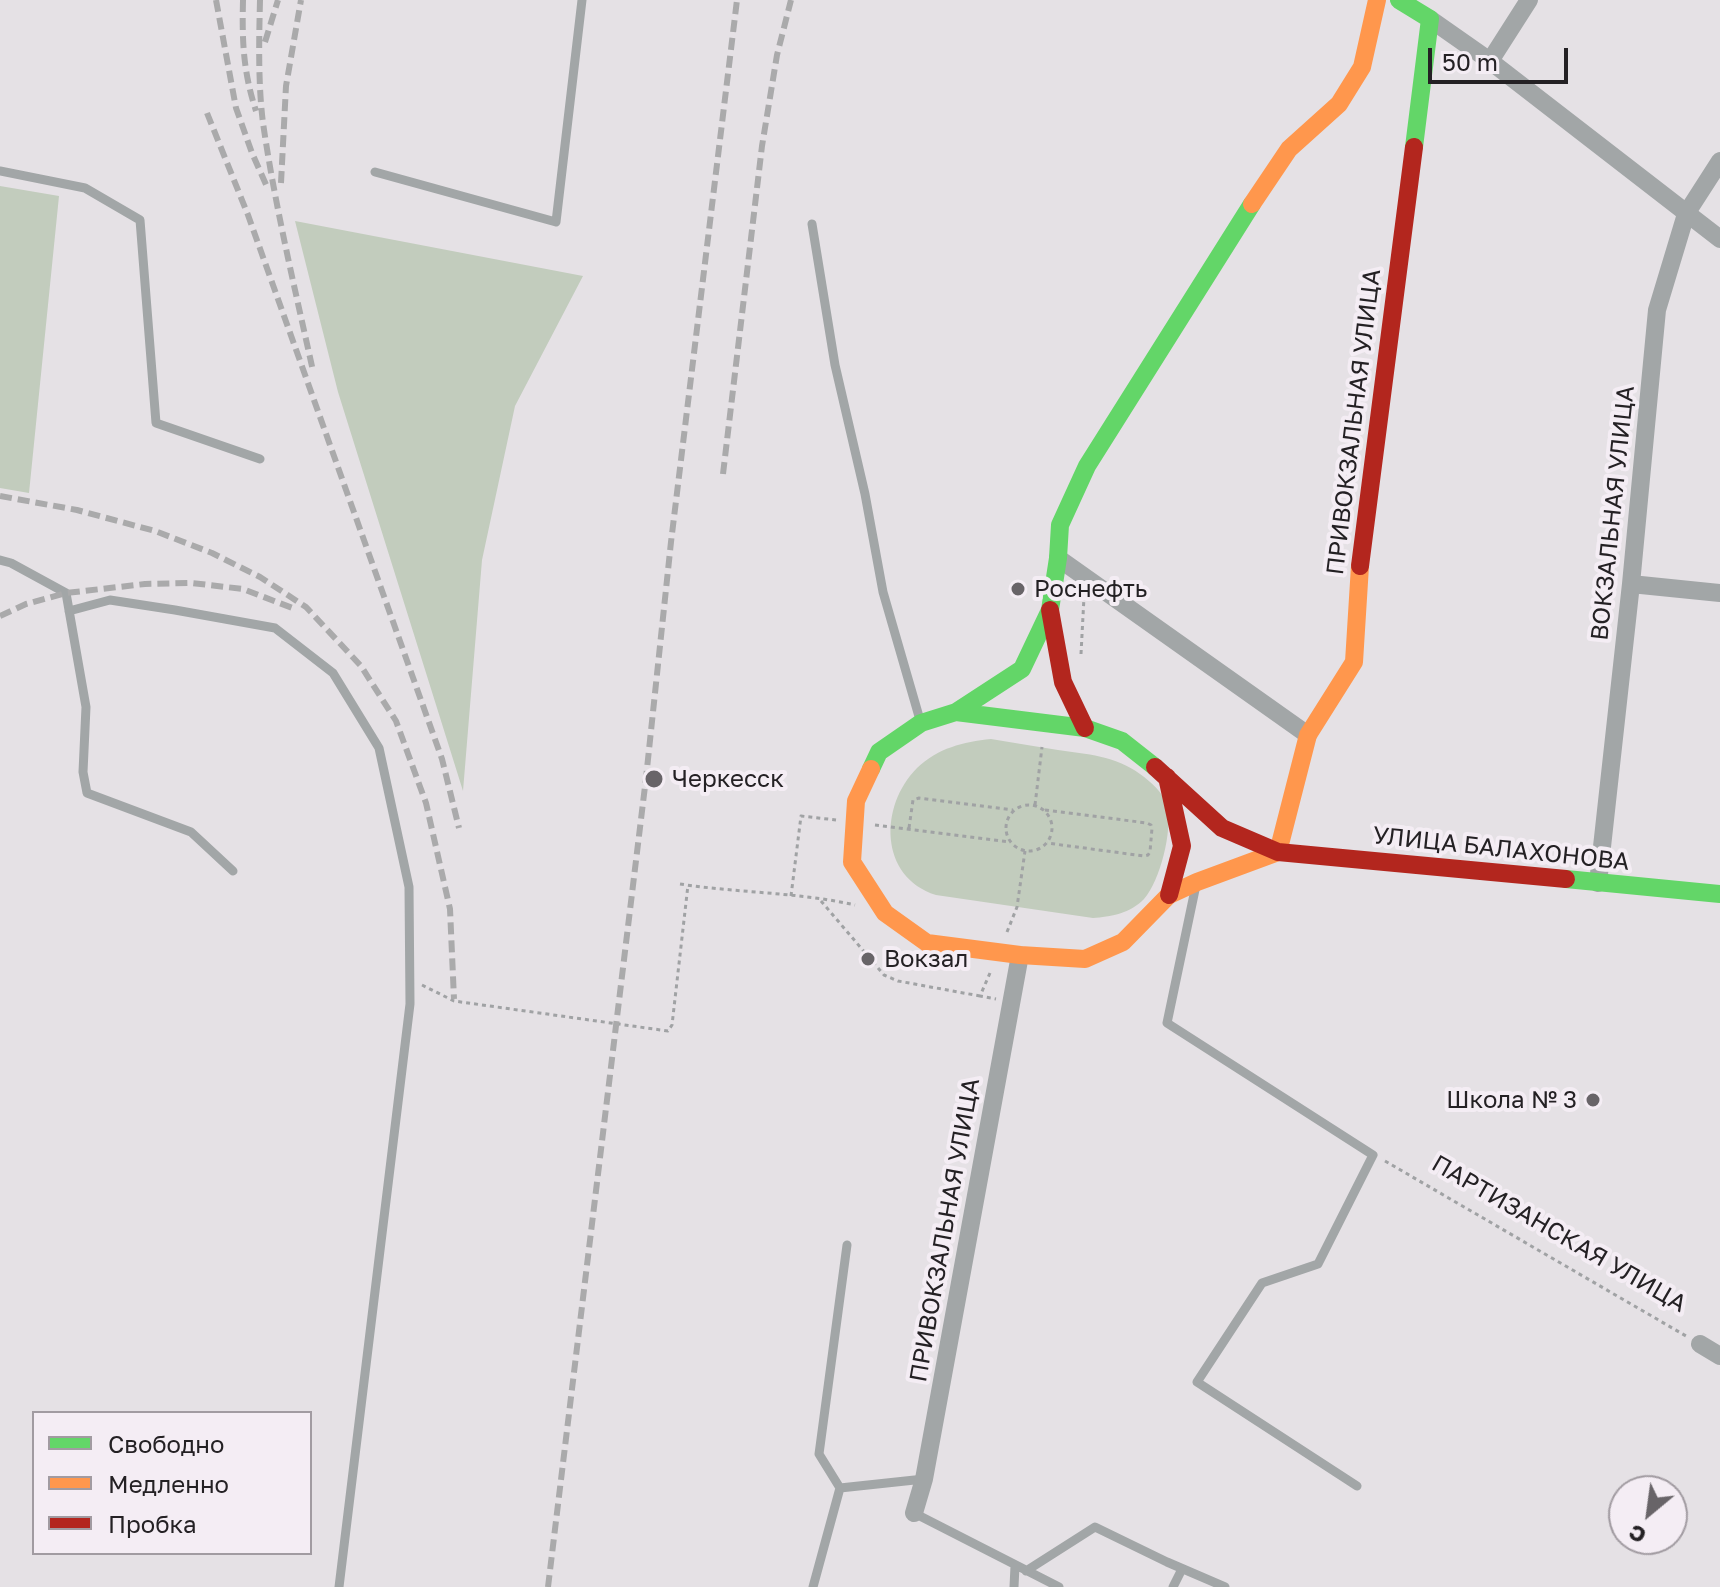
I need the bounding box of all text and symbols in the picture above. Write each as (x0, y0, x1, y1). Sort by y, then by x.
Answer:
scale bar (1432, 32, 1572, 82)
text: 50 m (1442, 47, 1498, 76)
street label: ПРИВОКЗАЛЬНАЯ УЛИЦА (1321, 267, 1387, 577)
street label: ВОКЗАЛЬНАЯ УЛИЦА (1585, 384, 1641, 642)
place label: Роснефть (1034, 575, 1147, 603)
marker: Роснефть (1009, 580, 1027, 598)
place label: Черкесск (672, 765, 784, 793)
marker: Черкесск (643, 768, 665, 790)
street label: УЛИЦА БАЛАХОНОВА (1371, 821, 1631, 877)
place label: Вокзал (884, 945, 968, 973)
marker: Вокзал (859, 950, 877, 968)
street label: ПРИВОКЗАЛЬНАЯ УЛИЦА (904, 1076, 986, 1384)
place label: Школа № 3 (1446, 1086, 1577, 1114)
marker: Школа № 3 (1584, 1091, 1602, 1109)
street label: ПАРТИЗАНСКАЯ УЛИЦА (1427, 1149, 1691, 1319)
legend (32, 1411, 312, 1555)
text: Свободно (108, 1429, 224, 1458)
text: Медленно (108, 1469, 229, 1498)
north arrow (1608, 1475, 1688, 1555)
text: Пробка (108, 1509, 197, 1538)
text: С (1624, 1519, 1650, 1550)

